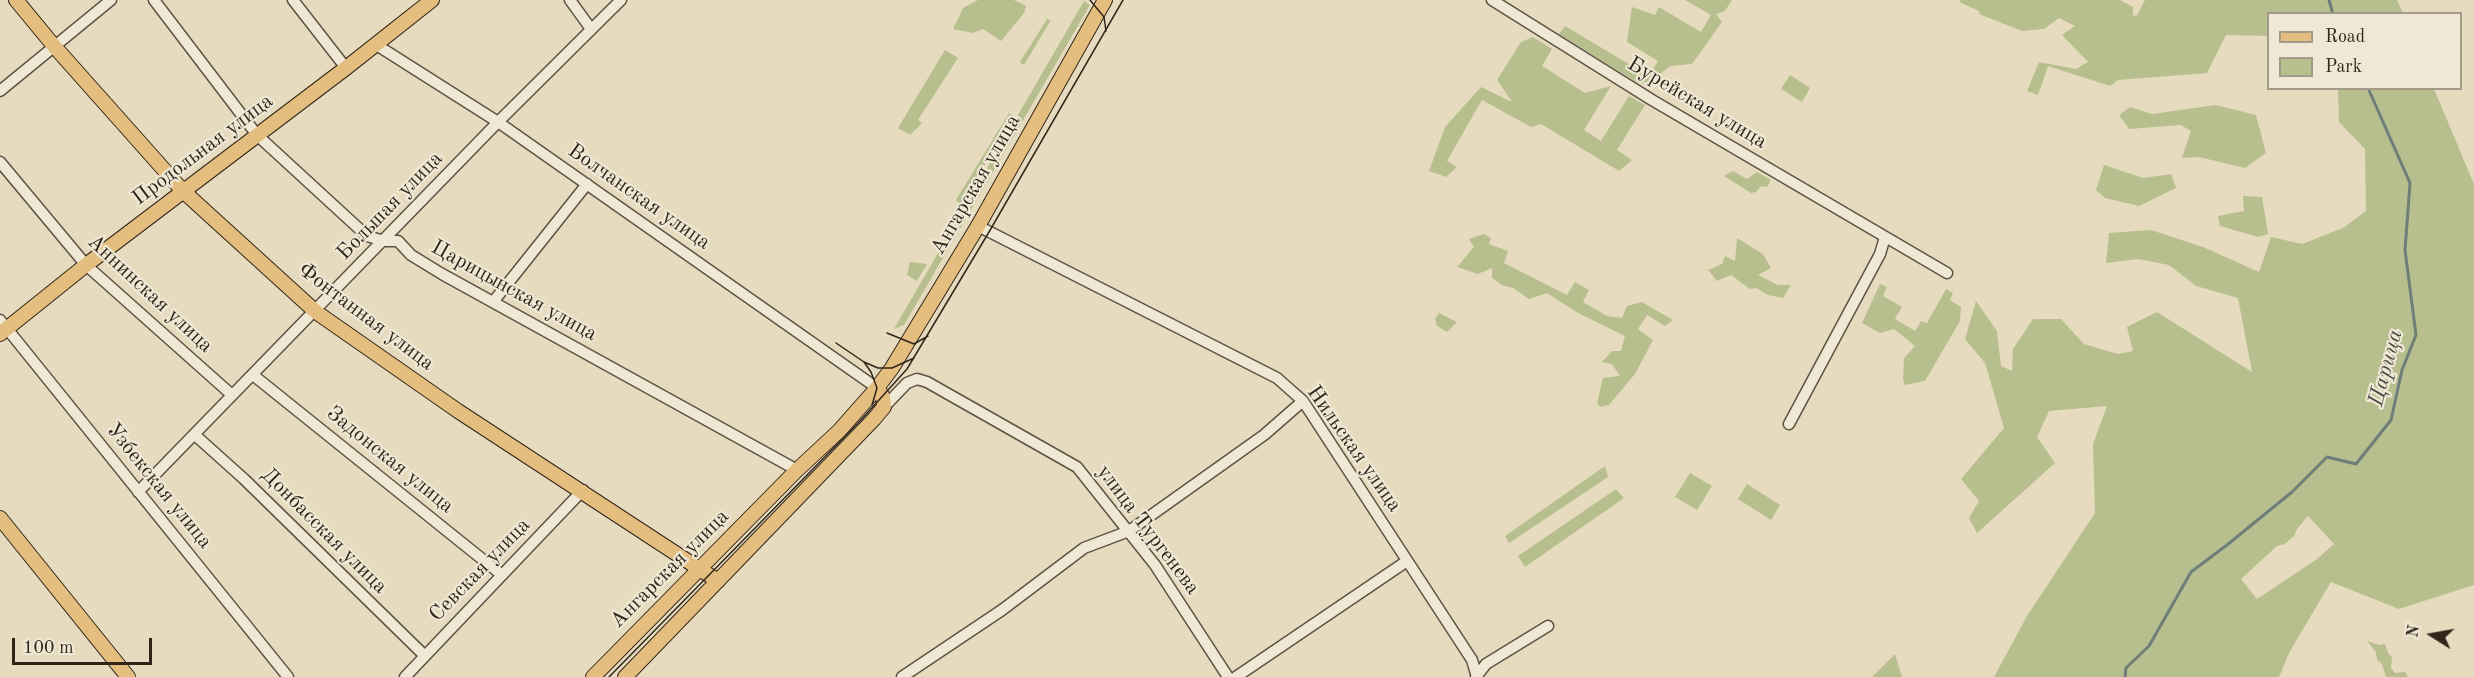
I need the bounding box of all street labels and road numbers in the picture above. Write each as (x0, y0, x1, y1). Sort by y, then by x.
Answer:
street label: Бурейская улица (1623, 51, 1771, 155)
street label: Продольная улица (128, 89, 278, 211)
street label: Ангарская улица (926, 110, 1026, 260)
street label: Волчанская улица (563, 138, 715, 256)
street label: Большая улица (332, 146, 448, 266)
street label: Аннинская улица (82, 229, 218, 359)
street label: Царицынская улица (427, 235, 601, 347)
street label: Фонтанная улица (293, 258, 439, 376)
street label: Нильская улица (1301, 381, 1407, 517)
street label: Задонская улица (321, 401, 459, 519)
street label: Узбекская улица (101, 418, 217, 554)
street label: улица Тургенева (1091, 460, 1205, 600)
street label: Донбасская улица (256, 463, 392, 599)
street label: Ангарская улица (605, 504, 735, 634)
street label: Севская улица (424, 513, 536, 627)

